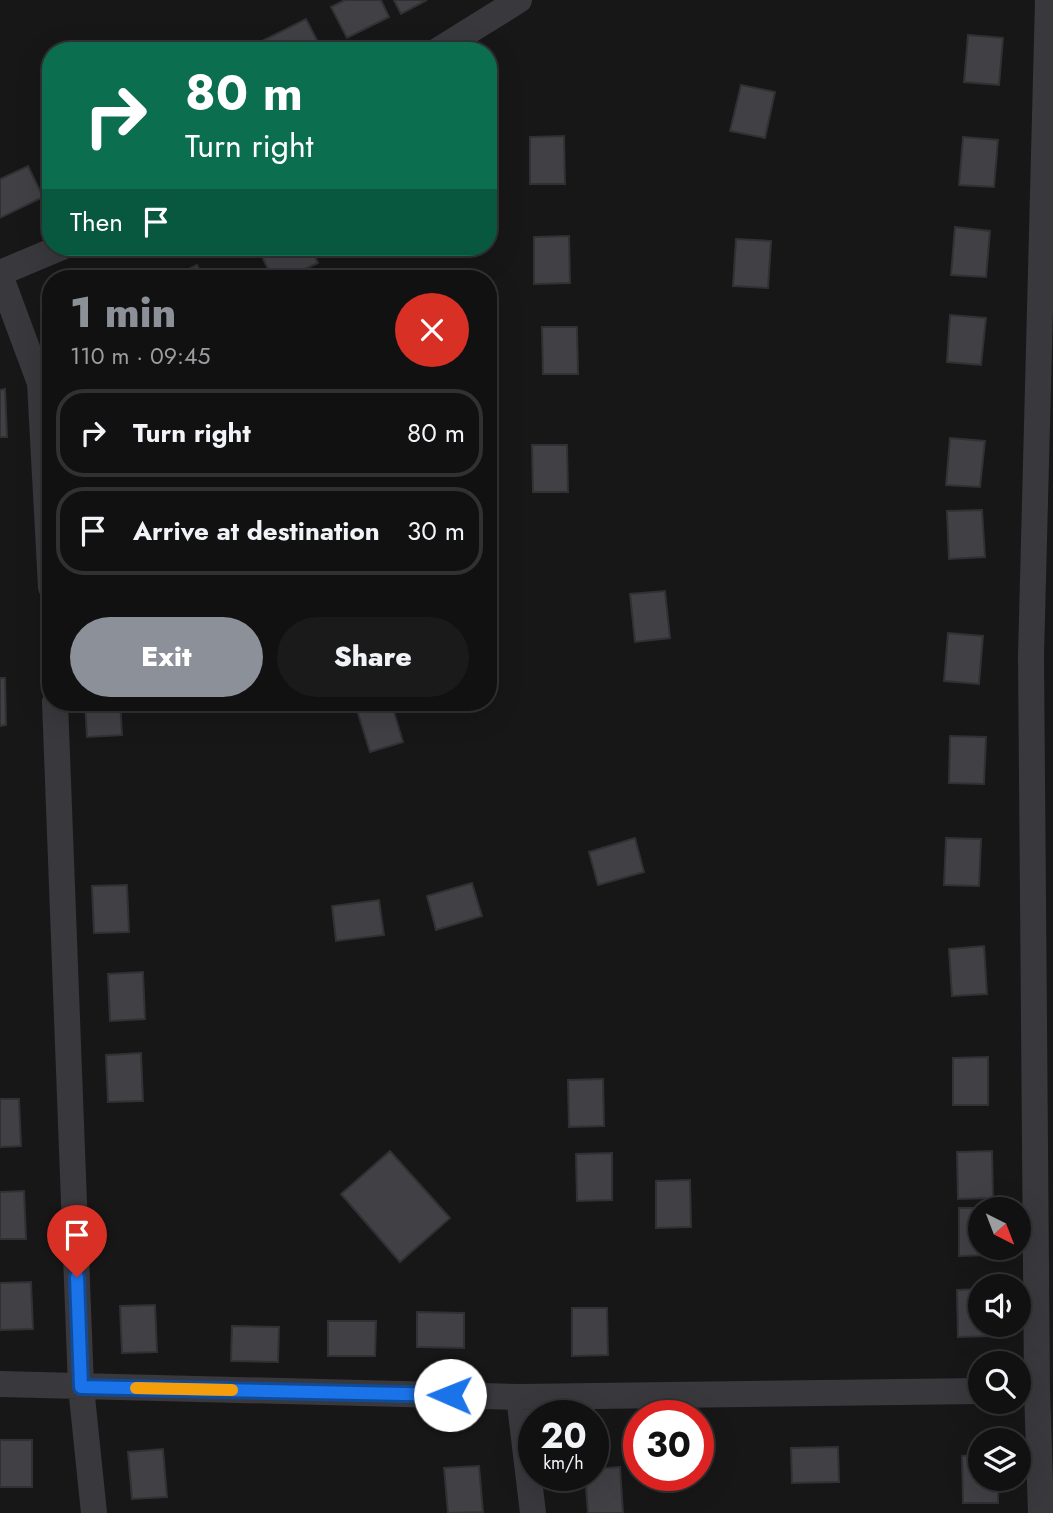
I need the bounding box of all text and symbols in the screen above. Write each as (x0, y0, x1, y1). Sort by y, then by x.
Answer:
text: 80 m (185, 58, 303, 128)
icon: right (70, 70, 161, 161)
text: Turn right (185, 123, 314, 169)
text: Then (70, 203, 123, 241)
icon: arrive (137, 203, 175, 241)
text: 1 min (70, 282, 176, 343)
button: close (395, 293, 469, 367)
text: 110 m · 09:45 (70, 339, 210, 373)
icon: right (74, 414, 112, 452)
text: Turn right (133, 414, 251, 452)
text: 80 m (407, 414, 465, 452)
icon: arrive (74, 512, 112, 550)
text: Arrive at destination (133, 512, 380, 550)
text: 30 m (407, 512, 465, 550)
button: Exit (70, 617, 263, 697)
button: Share (277, 617, 469, 697)
north arrow (968, 1197, 1031, 1260)
map controls (968, 1197, 1031, 1491)
pin (47, 1205, 107, 1277)
icon: arrive (58, 1216, 96, 1254)
button: sound (968, 1274, 1031, 1337)
button: search (968, 1351, 1031, 1414)
position arrow (413, 1358, 487, 1432)
speed limit sign: 30 (623, 1400, 714, 1491)
text: 20 (540, 1411, 587, 1461)
button: layers (968, 1428, 1031, 1491)
text: km/h (543, 1450, 584, 1476)

